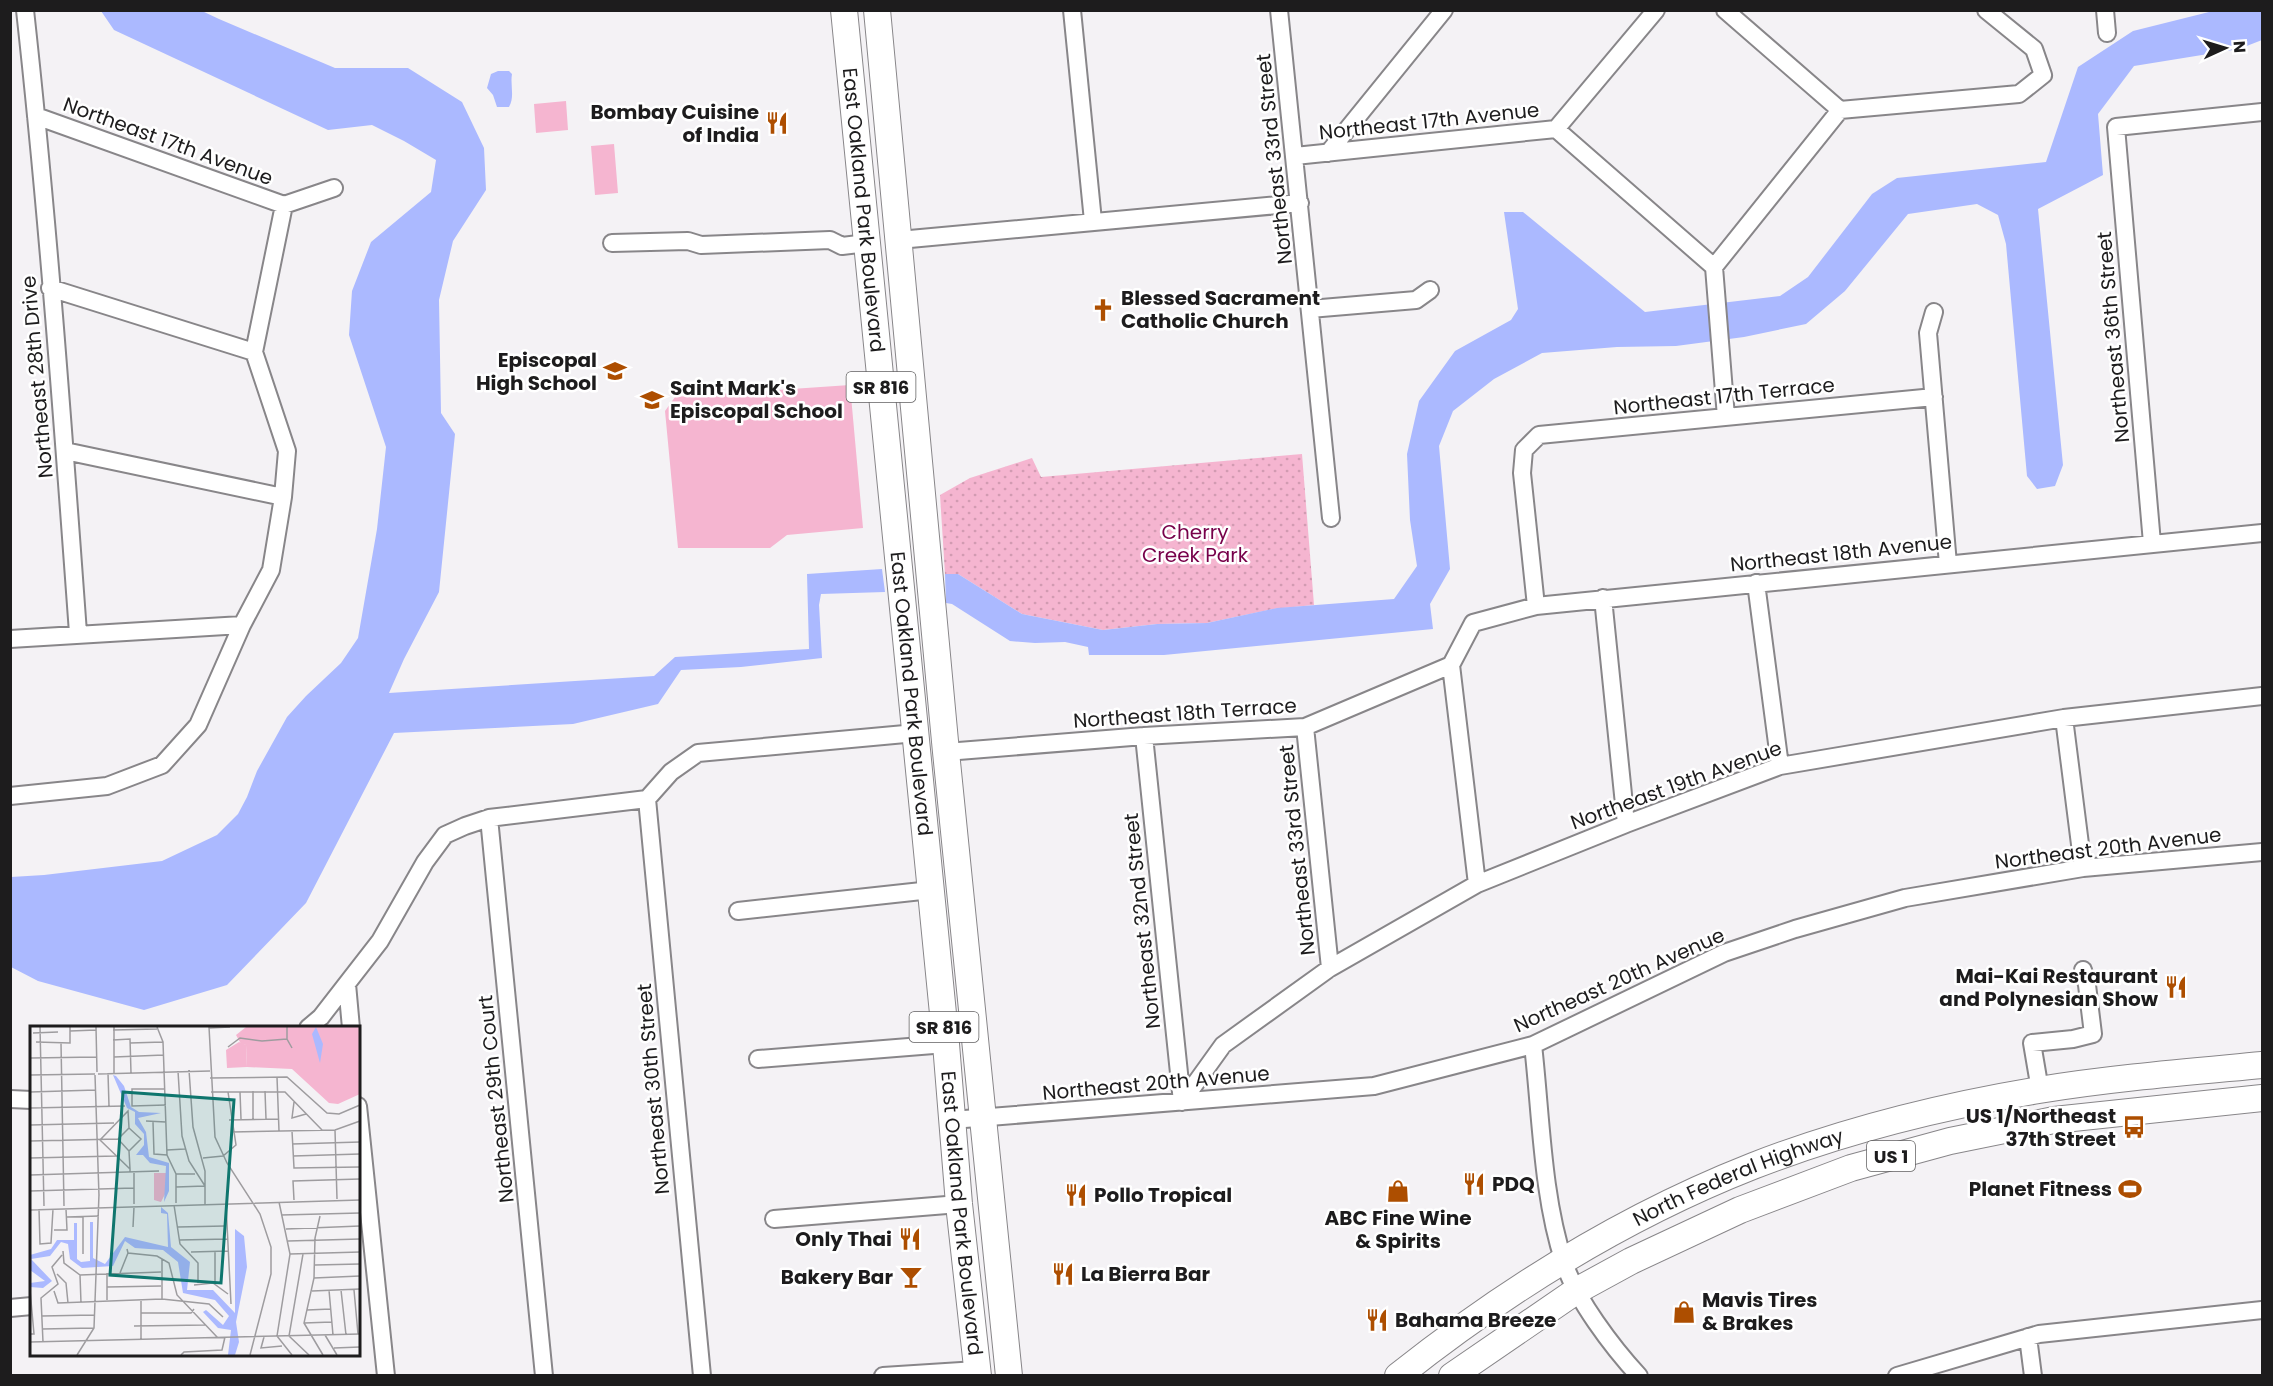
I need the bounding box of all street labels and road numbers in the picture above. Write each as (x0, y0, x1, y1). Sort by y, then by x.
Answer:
street label: Northeast 33rd Street (1249, 52, 1299, 266)
street label: East Oakland Park Boulevard (836, 66, 892, 354)
street label: Northeast 17th Avenue (59, 90, 277, 192)
street label: Northeast 17th Avenue (1318, 96, 1540, 146)
street label: Northeast 36th Street (2090, 230, 2136, 444)
street label: Northeast 28th Drive (14, 275, 60, 479)
street label: Northeast 17th Terrace (1612, 370, 1836, 422)
road number: SR 816 (846, 372, 916, 402)
street label: Northeast 18th Avenue (1729, 527, 1953, 579)
street label: East Oakland Park Boulevard (883, 550, 939, 837)
street label: Northeast 18th Terrace (1072, 691, 1298, 735)
street label: Northeast 19th Avenue (1566, 734, 1786, 836)
street label: Northeast 33rd Street (1272, 743, 1322, 957)
street label: Northeast 32nd Street (1117, 812, 1167, 1030)
street label: Northeast 20th Avenue (1993, 820, 2223, 876)
street label: Northeast 20th Avenue (1509, 921, 1729, 1039)
street label: Northeast 30th Street (630, 982, 676, 1196)
street label: Northeast 29th Court (471, 994, 521, 1204)
road number: SR 816 (910, 1012, 978, 1042)
street label: Northeast 20th Avenue (1041, 1059, 1271, 1107)
street label: East Oakland Park Boulevard (934, 1070, 990, 1357)
street label: North Federal Highway (1628, 1122, 1847, 1233)
road number: US 1 (1867, 1141, 1915, 1171)

